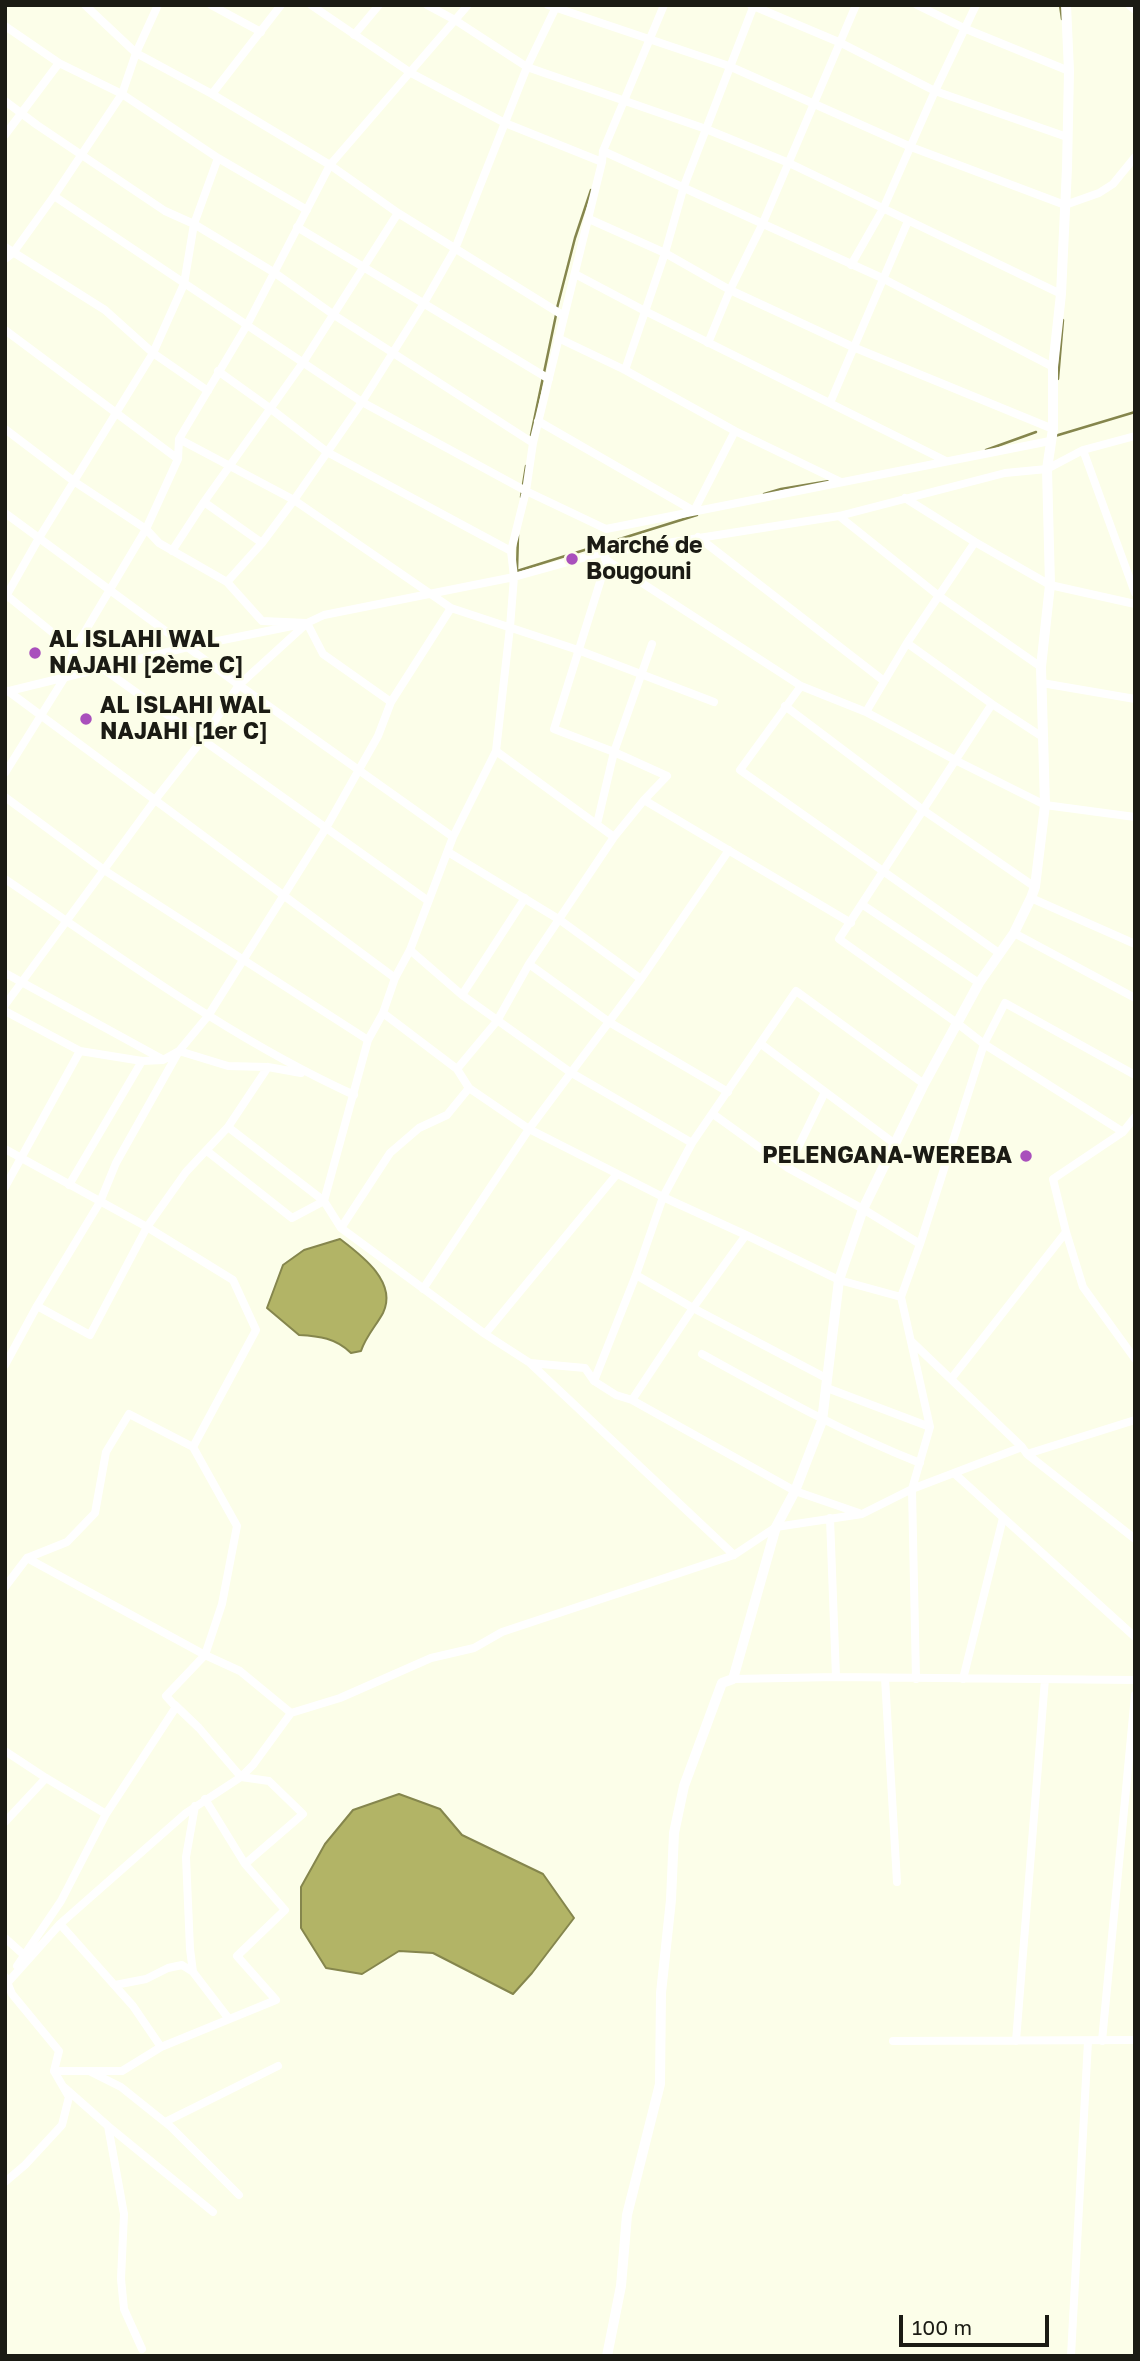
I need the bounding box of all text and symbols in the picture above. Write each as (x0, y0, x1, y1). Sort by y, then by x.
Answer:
place label: Marché de Bougouni (586, 532, 703, 586)
marker: Marché de Bougouni (564, 551, 580, 567)
place label: AL ISLAHI WAL NAJAHI [2ème C] (49, 626, 244, 680)
marker: AL ISLAHI WAL NAJAHI [2ème C] (27, 645, 43, 661)
place label: AL ISLAHI WAL NAJAHI [1er C] (100, 692, 271, 746)
marker: AL ISLAHI WAL NAJAHI [1er C] (78, 711, 94, 727)
place label: PELENGANA-WEREBA (762, 1142, 1012, 1170)
marker: PELENGANA-WEREBA (1018, 1148, 1034, 1164)
scale bar (902, 2302, 1052, 2346)
text: 100 m (912, 2314, 972, 2340)

